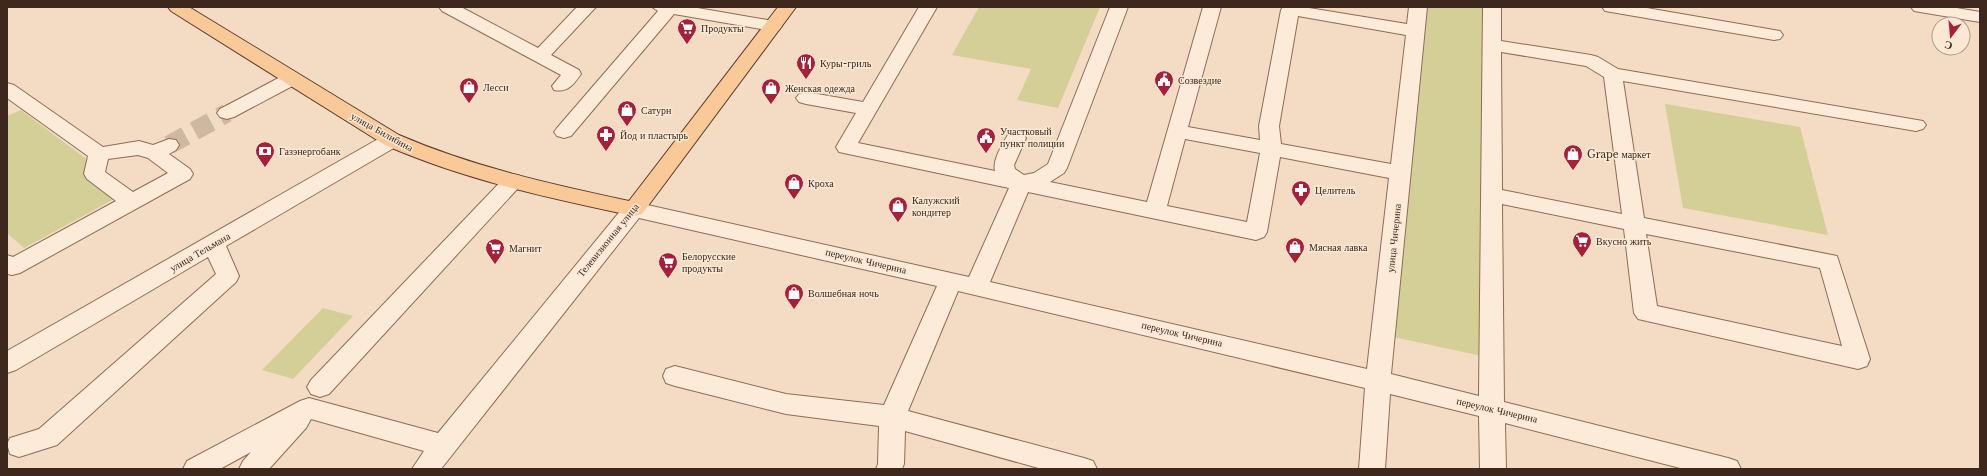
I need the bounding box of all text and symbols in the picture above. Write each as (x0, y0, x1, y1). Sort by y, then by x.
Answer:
north arrow (1931, 16, 1971, 56)
supermarket icon: Продукты (676, 17, 698, 45)
place label: Продукты (701, 22, 744, 35)
text: С (1942, 38, 1954, 53)
restaurant icon: Куры-гриль (795, 52, 817, 80)
place label: Куры-гриль (820, 57, 872, 70)
public building icon: Созвездие (1153, 69, 1175, 97)
place label: Созвездие (1178, 74, 1222, 87)
shop icon: Лесси (458, 76, 480, 104)
shop icon: Женская одежда (760, 77, 782, 105)
place label: Лесси (483, 81, 509, 94)
place label: Женская одежда (785, 82, 856, 95)
shop icon: Сатурн (616, 99, 638, 127)
place label: Сатурн (641, 104, 672, 117)
street label: улица Билибина (349, 110, 416, 155)
pharmacy icon: Йод и пластырь (595, 124, 617, 152)
place label: Участковый пункт полиции (1000, 125, 1065, 150)
public building icon: Участковый пункт полиции (975, 126, 997, 154)
place label: Йод и пластырь (620, 129, 688, 142)
bank icon: Газэнергобанк (254, 140, 276, 168)
shop icon: Grape маркет (1562, 143, 1584, 171)
place label: Газэнергобанк (279, 145, 341, 158)
place label: Grape маркет (1587, 148, 1651, 161)
shop icon: Кроха (783, 172, 805, 200)
place label: Кроха (808, 177, 834, 190)
pharmacy icon: Целитель (1290, 179, 1312, 207)
place label: Целитель (1315, 184, 1356, 197)
place label: Калужский кондитер (912, 194, 960, 219)
shop icon: Калужский кондитер (887, 195, 909, 223)
street label: Телевизионная улица (574, 200, 642, 280)
street label: улица Чичерина (1384, 202, 1404, 273)
street label: улица Тельмана (167, 229, 233, 275)
supermarket icon: Вкусно жить (1571, 230, 1593, 258)
place label: Вкусно жить (1596, 235, 1652, 248)
shop icon: Мясная лавка (1284, 236, 1306, 264)
supermarket icon: Магнит (484, 237, 506, 265)
place label: Мясная лавка (1309, 241, 1368, 254)
place label: Магнит (509, 242, 542, 255)
street label: переулок Чичерина (824, 245, 908, 277)
place label: Белорусские продукты (682, 250, 736, 275)
supermarket icon: Белорусские продукты (657, 251, 679, 279)
shop icon: Волшебная ночь (783, 282, 805, 310)
place label: Волшебная ночь (808, 287, 879, 300)
street label: переулок Чичерина (1140, 318, 1224, 350)
street label: переулок Чичерина (1455, 394, 1539, 426)

